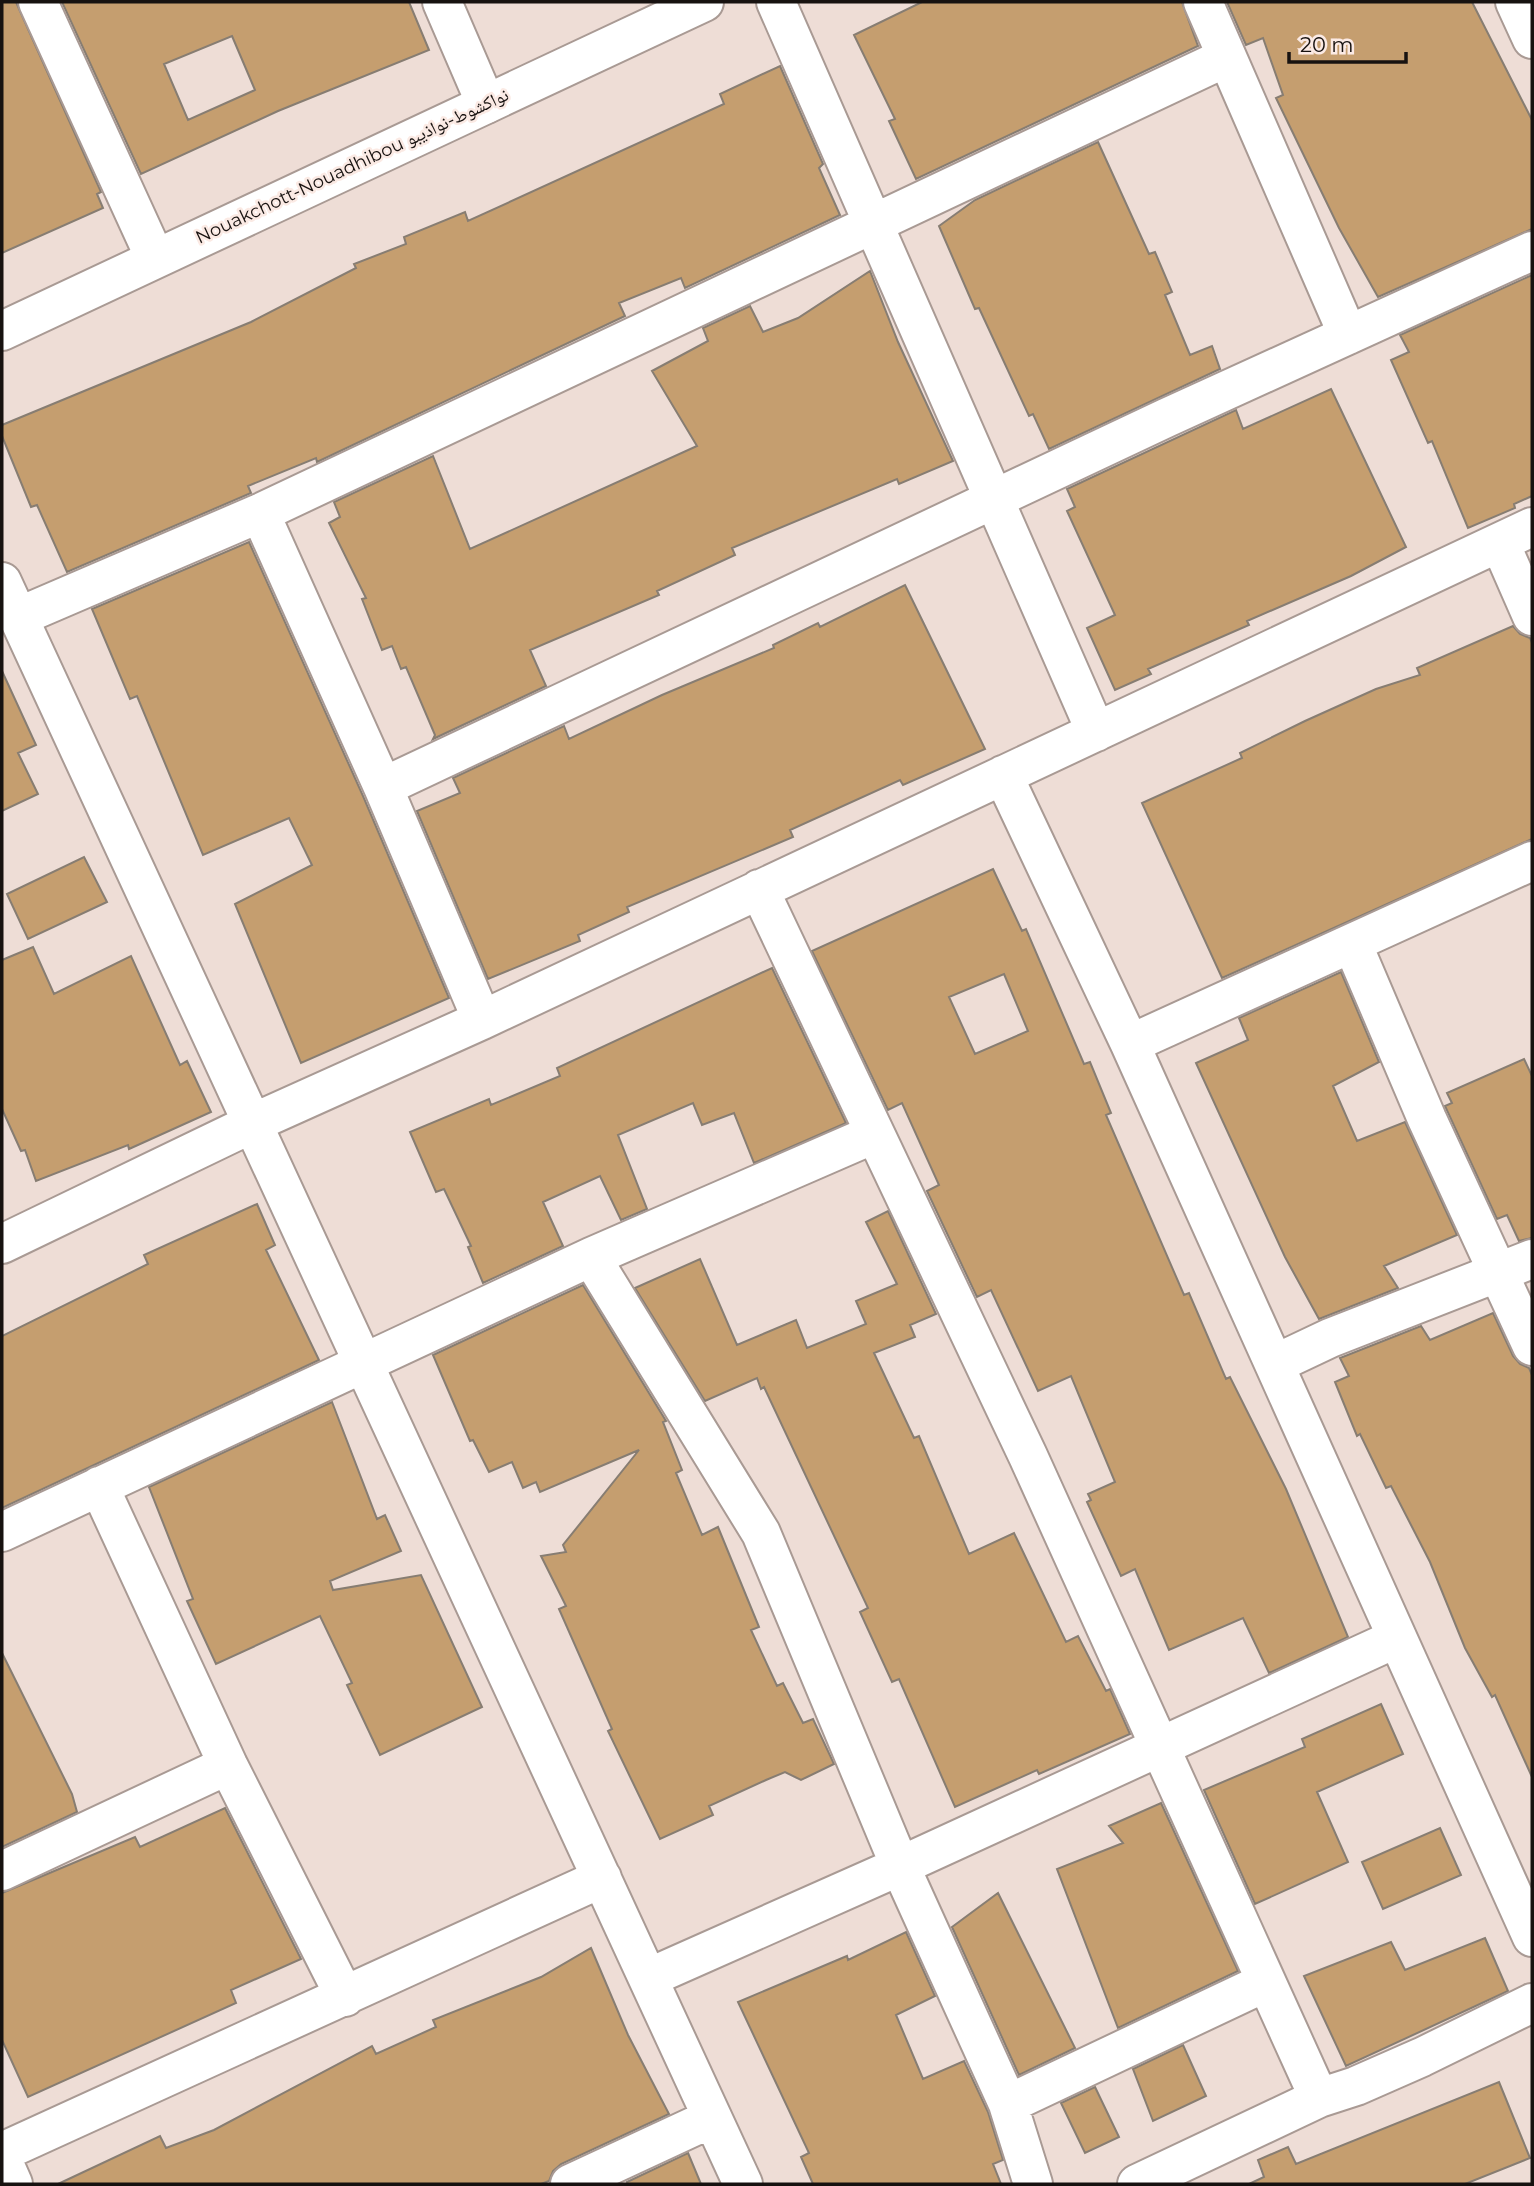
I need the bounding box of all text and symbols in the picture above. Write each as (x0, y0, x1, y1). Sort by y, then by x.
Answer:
scale bar (1289, 21, 1406, 65)
text: 20 m (1300, 32, 1354, 57)
street label: Nouakchott-Nouadhibou نواكشوط-نواذيبو (192, 84, 512, 248)

